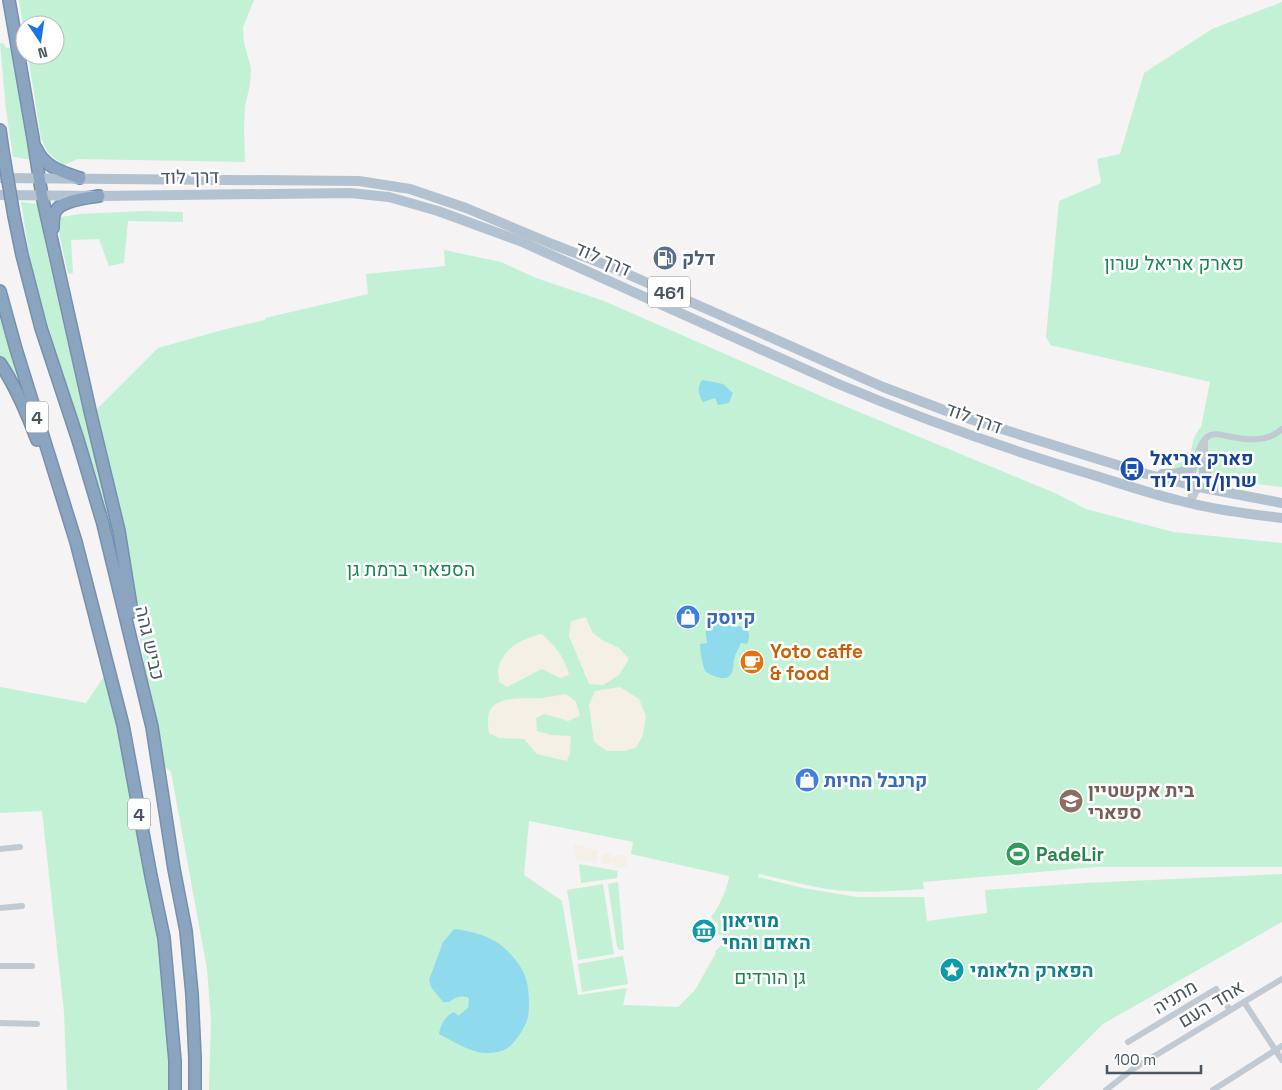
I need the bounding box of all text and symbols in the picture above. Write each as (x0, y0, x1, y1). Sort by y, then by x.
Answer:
north arrow (15, 15, 65, 65)
text: N (36, 43, 50, 62)
street label: דרך לוד (160, 164, 220, 190)
street label: דרך לוד (571, 236, 635, 282)
fuel station icon: דלק (652, 245, 678, 271)
place label: דלק (682, 246, 716, 271)
park label: פארק אריאל שרון (1104, 251, 1244, 276)
road number: 461 (648, 276, 690, 308)
street label: דרך לוד (942, 396, 1006, 440)
road number: 4 (26, 402, 48, 432)
place label: פארק אריאל שרון/דרך לוד (1150, 446, 1257, 493)
bus stop icon: פארק אריאל שרון/דרך לוד (1119, 456, 1145, 482)
park label: הספארי ברמת גן (347, 557, 475, 582)
street label: כביש גהה (129, 603, 171, 683)
shop icon: קיוסק (675, 604, 701, 630)
place label: קיוסק (706, 605, 756, 630)
place label: Yoto caffe & food (770, 639, 863, 686)
cafe icon: Yoto caffe & food (739, 649, 765, 675)
shop icon: קרנבל החיות (794, 767, 820, 793)
place label: קרנבל החיות (824, 768, 927, 793)
place label: בית אקשטיין ספארי (1088, 778, 1195, 825)
school or university icon: בית אקשטיין ספארי (1058, 788, 1084, 814)
road number: 4 (128, 799, 150, 830)
sports icon: PadeLir (1005, 841, 1031, 867)
place label: PadeLir (1036, 842, 1104, 867)
place label: מוזיאון האדם והחי (722, 908, 811, 955)
museum icon: מוזיאון האדם והחי (691, 918, 717, 944)
place icon: הפארק הלאומי (939, 957, 965, 983)
place label: הפארק הלאומי (970, 958, 1094, 983)
park label: גן הורדים (734, 965, 806, 990)
street label: מתניה (1148, 974, 1202, 1020)
street label: אחד העם (1173, 975, 1249, 1033)
scale bar (1107, 1042, 1201, 1074)
text: 100 m (1114, 1050, 1156, 1069)

